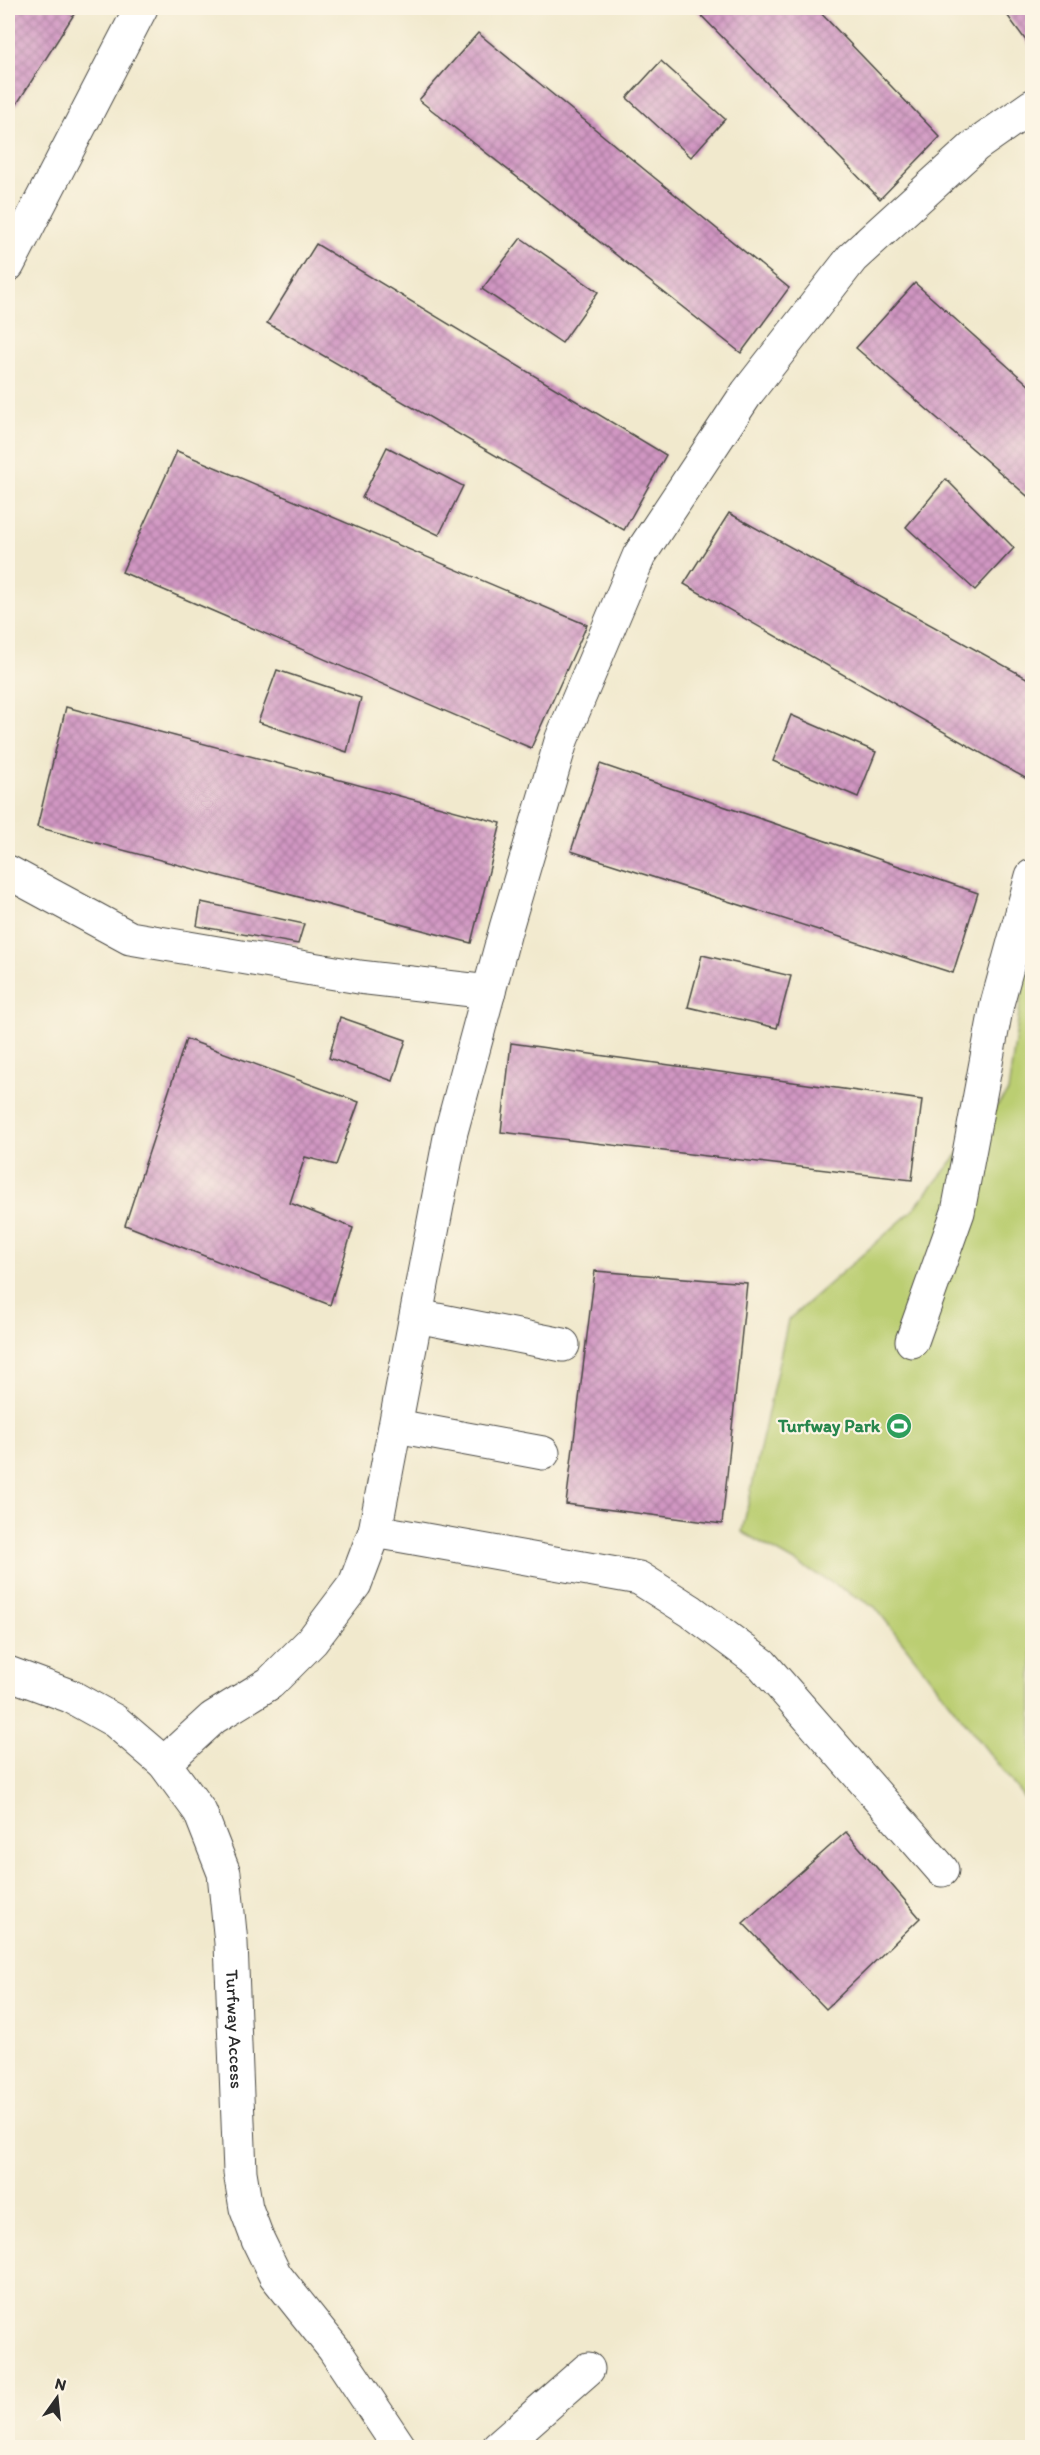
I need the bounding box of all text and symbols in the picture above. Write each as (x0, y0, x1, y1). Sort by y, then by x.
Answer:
sports icon: Turfway Park (884, 1411, 914, 1441)
place label: Turfway Park (777, 1415, 881, 1437)
street label: Turfway Access (221, 1969, 248, 2089)
north arrow (27, 2368, 87, 2428)
text: N (53, 2373, 68, 2395)

